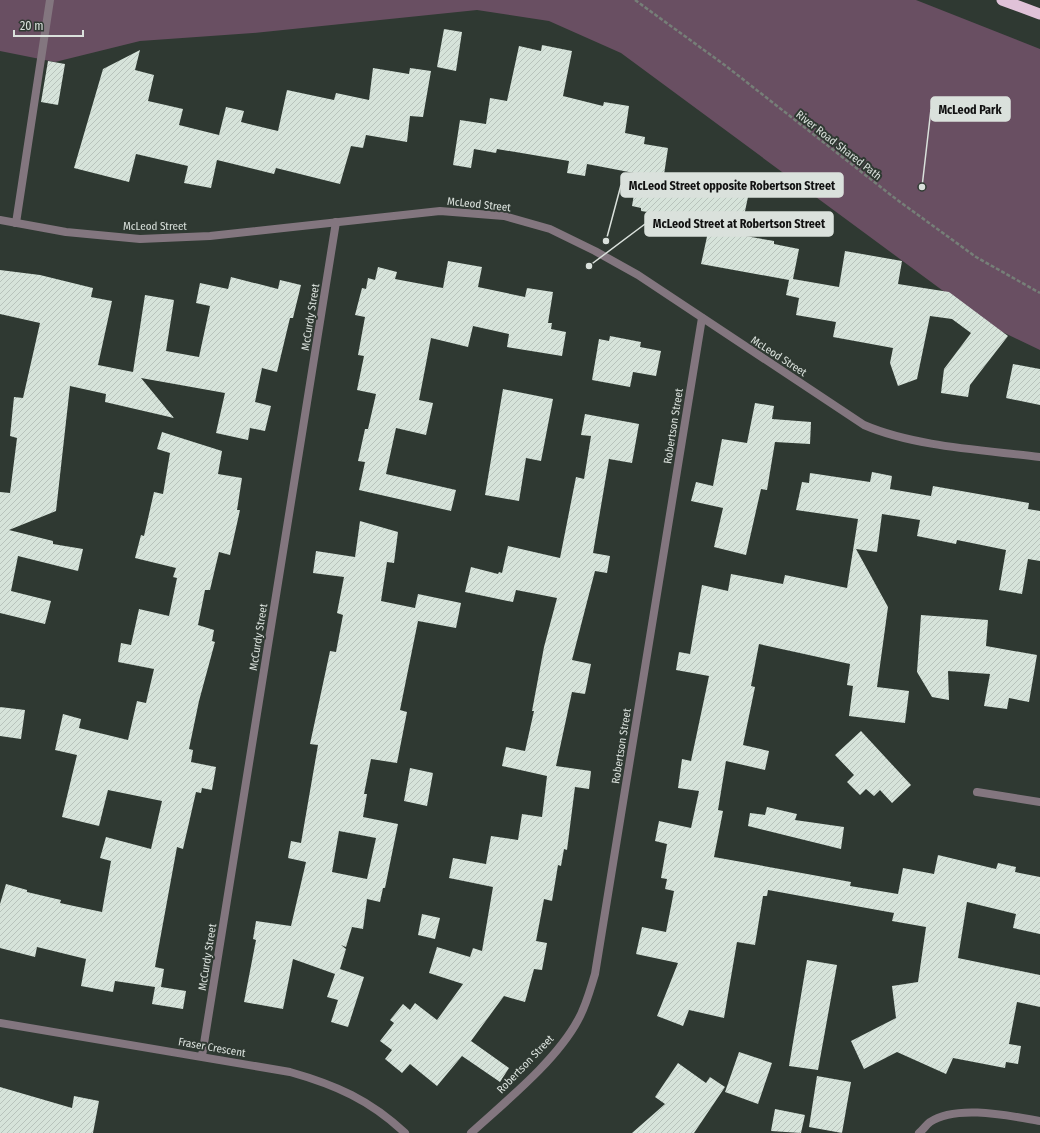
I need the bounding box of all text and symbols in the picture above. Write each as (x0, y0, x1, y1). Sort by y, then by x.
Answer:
scale bar (14, 12, 83, 38)
text: 20 m (20, 19, 44, 33)
callout: McLeod Park (931, 97, 1010, 121)
text: McLeod Park (938, 103, 1002, 117)
street label: River Road Shared Path (793, 108, 884, 183)
callout: McLeod Street opposite Robertson Street (621, 173, 843, 197)
text: McLeod Street opposite Robertson Street (629, 179, 836, 193)
street label: McLeod Street (446, 195, 512, 214)
callout: McLeod Street at Robertson Street (645, 212, 833, 236)
text: McLeod Street at Robertson Street (653, 217, 826, 231)
street label: McLeod Street (123, 220, 187, 233)
street label: McCurdy Street (299, 282, 322, 352)
street label: McLeod Street (748, 334, 809, 379)
street label: Robertson Street (661, 387, 686, 465)
street label: McCurdy Street (247, 602, 270, 672)
street label: Robertson Street (609, 707, 634, 785)
street label: McCurdy Street (196, 922, 219, 992)
street label: Robertson Street (494, 1032, 557, 1096)
street label: Fraser Crescent (177, 1035, 247, 1060)

